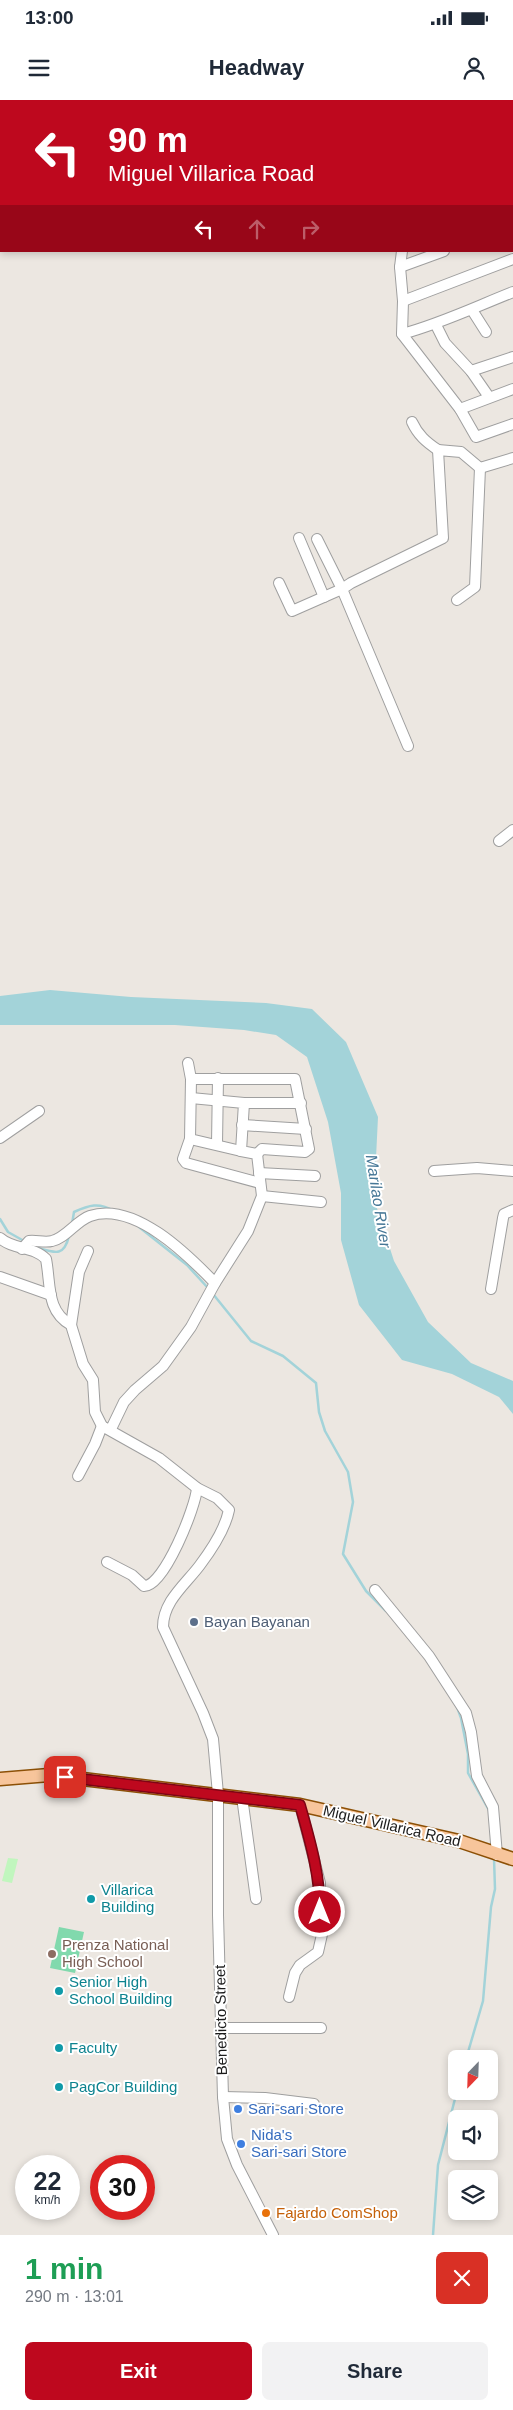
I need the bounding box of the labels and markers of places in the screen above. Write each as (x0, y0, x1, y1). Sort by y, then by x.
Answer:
place label: Bayan Bayanan (204, 1613, 310, 1630)
marker: Bayan Bayanan (188, 1616, 200, 1628)
pin (44, 1756, 86, 1798)
place label: Villarica Building (101, 1881, 154, 1915)
marker: Villarica Building (85, 1893, 97, 1905)
place label: Prenza National High School (62, 1936, 169, 1970)
marker: Prenza National High School (46, 1948, 58, 1960)
place label: Senior High School Building (69, 1973, 172, 2007)
marker: Senior High School Building (53, 1985, 65, 1997)
place label: Faculty (69, 2039, 118, 2056)
marker: Faculty (53, 2042, 65, 2054)
place label: PagCor Building (69, 2078, 177, 2095)
marker: PagCor Building (53, 2081, 65, 2093)
place label: Sari-sari Store (248, 2100, 344, 2117)
marker: Sari-sari Store (232, 2103, 244, 2115)
place label: Nida's Sari-sari Store (251, 2126, 347, 2160)
marker: Nida's Sari-sari Store (235, 2138, 247, 2150)
place label: Fajardo ComShop (276, 2204, 398, 2221)
marker: Fajardo ComShop (260, 2207, 272, 2219)

